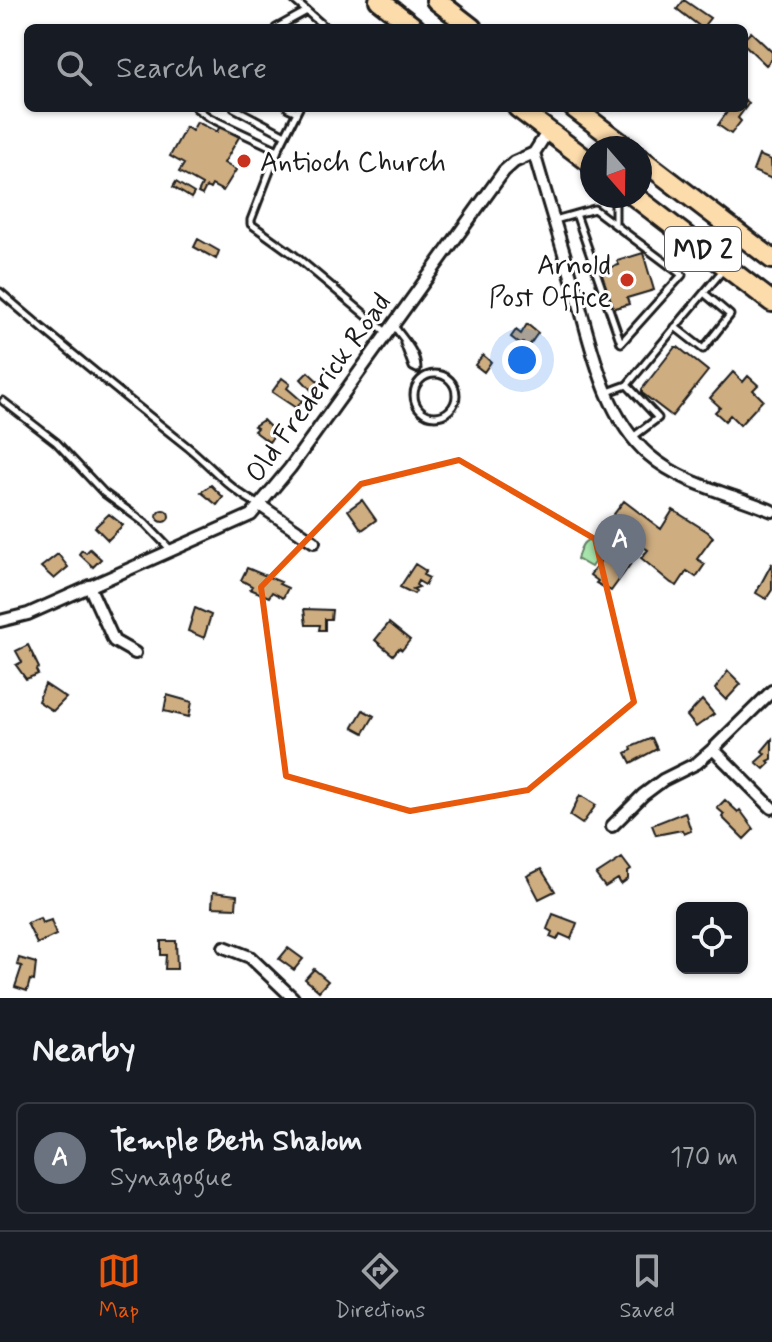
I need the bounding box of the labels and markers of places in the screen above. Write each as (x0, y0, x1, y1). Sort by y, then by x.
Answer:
place label: Antioch Church (260, 145, 446, 182)
marker: Antioch Church (235, 152, 253, 170)
place label: Arnold Post Office (489, 248, 611, 317)
marker: Arnold Post Office (618, 271, 636, 289)
pin: A (594, 514, 646, 580)

